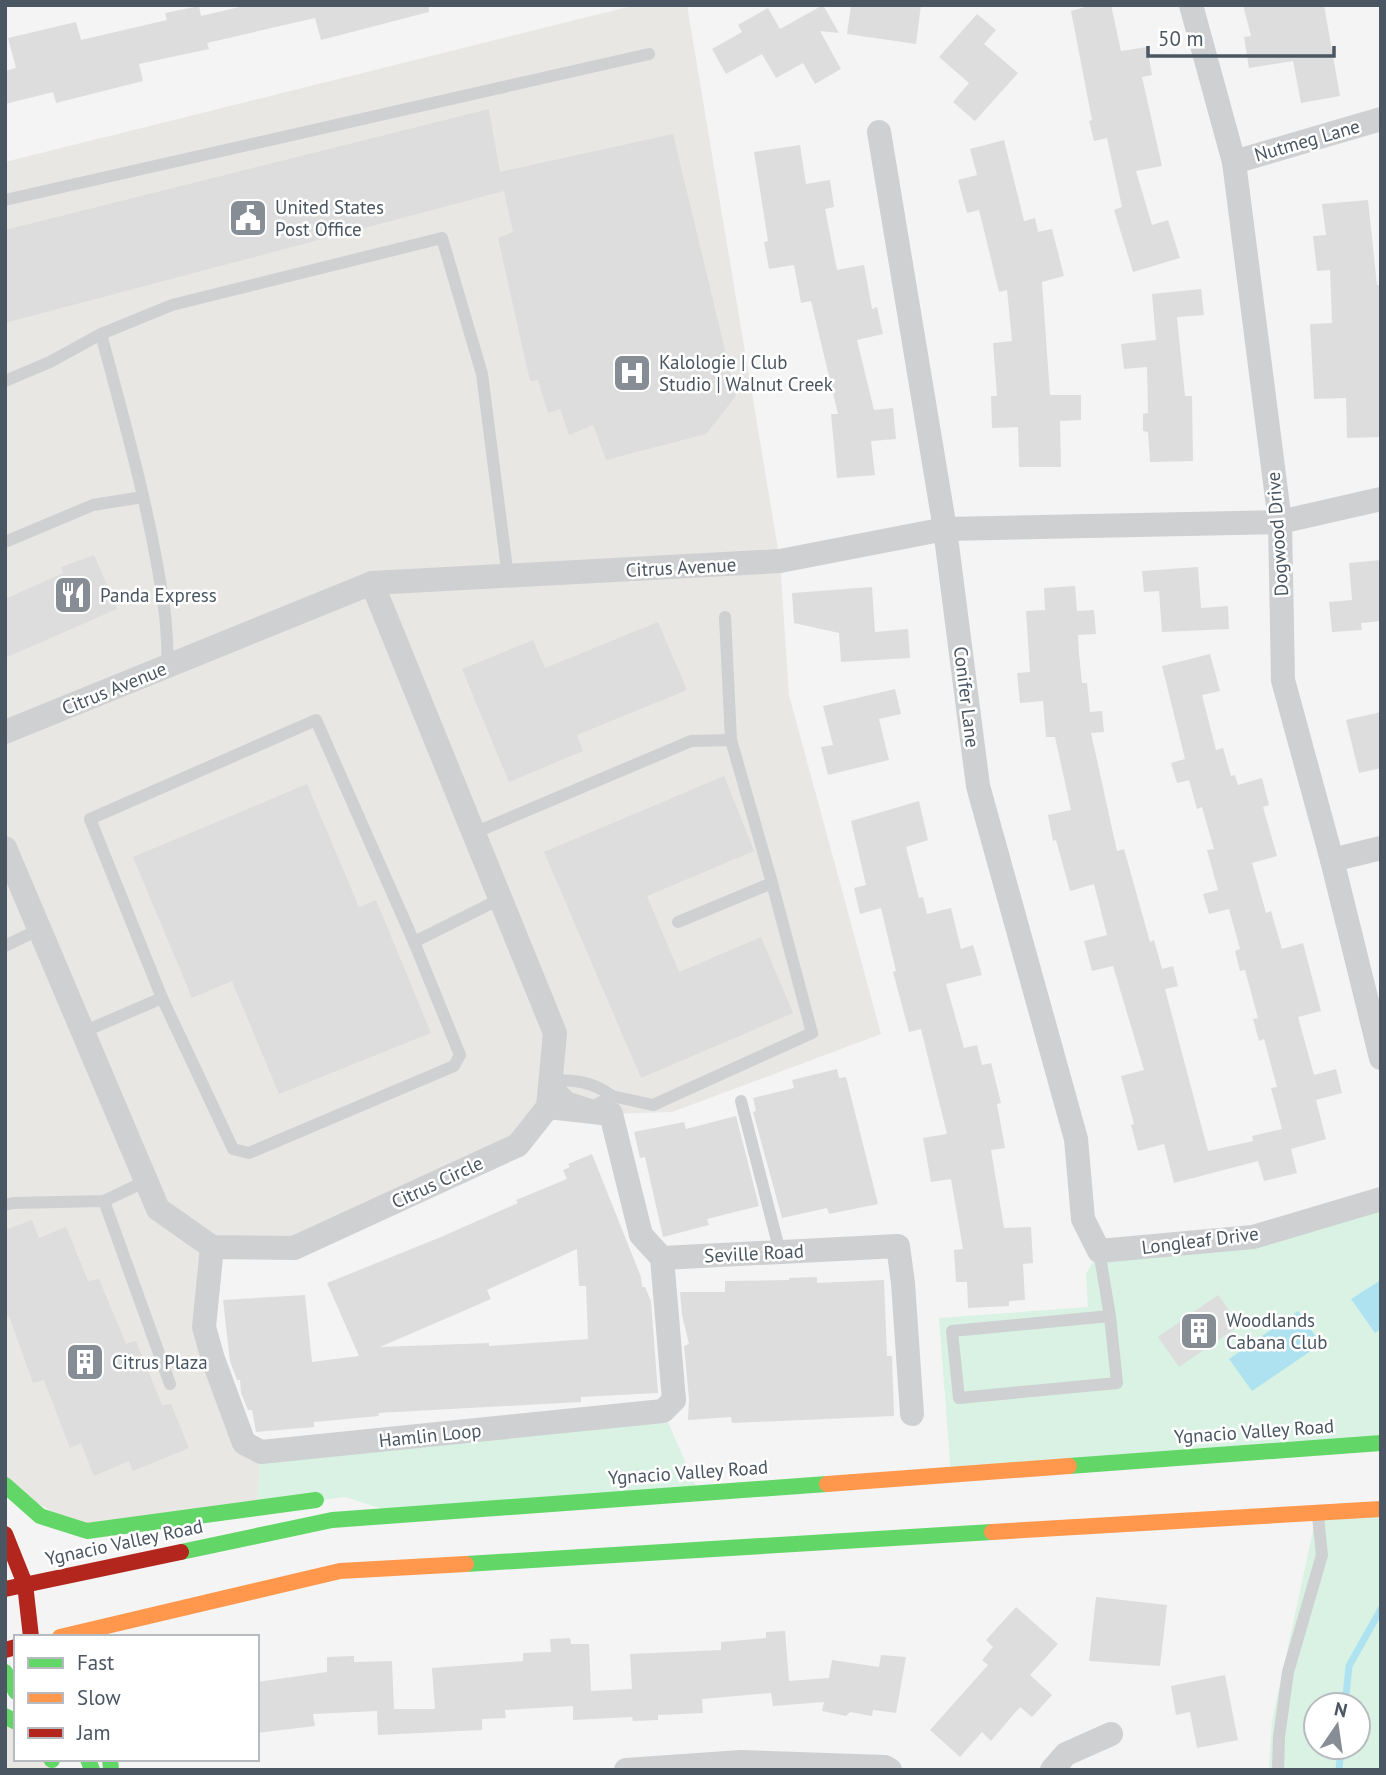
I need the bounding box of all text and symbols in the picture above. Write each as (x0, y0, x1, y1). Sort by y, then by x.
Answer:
scale bar (1148, 14, 1334, 58)
text: 50 m (1158, 25, 1204, 52)
street label: Nutmeg Lane (1252, 114, 1362, 166)
place label: United States Post Office (275, 195, 384, 241)
public building icon: United States Post Office (227, 197, 269, 239)
place label: Kalologie | Club Studio | Walnut Creek (659, 350, 833, 396)
hospital icon: Kalologie | Club Studio | Walnut Creek (611, 352, 653, 394)
street label: Dogwood Drive (1261, 471, 1293, 597)
street label: Citrus Avenue (625, 552, 737, 582)
restaurant icon: Panda Express (52, 574, 94, 616)
place label: Panda Express (100, 583, 217, 607)
street label: Conifer Lane (949, 645, 985, 749)
street label: Citrus Avenue (58, 656, 170, 720)
street label: Citrus Circle (387, 1150, 487, 1214)
street label: Longleaf Drive (1140, 1221, 1260, 1259)
street label: Seville Road (704, 1238, 804, 1268)
place label: Woodlands Cabana Club (1226, 1308, 1327, 1354)
building icon: Woodlands Cabana Club (1178, 1310, 1220, 1352)
building icon: Citrus Plaza (64, 1341, 106, 1383)
place label: Citrus Plaza (112, 1350, 208, 1374)
street label: Ygnacio Valley Road (1173, 1413, 1335, 1449)
street label: Hamlin Loop (377, 1418, 483, 1452)
street label: Ygnacio Valley Road (607, 1454, 769, 1490)
street label: Ygnacio Valley Road (43, 1514, 205, 1570)
legend (14, 1635, 259, 1761)
text: Fast (77, 1649, 114, 1676)
text: Slow (77, 1684, 121, 1711)
north arrow (1302, 1691, 1372, 1761)
text: N (1332, 1696, 1350, 1723)
text: Jam (76, 1719, 111, 1746)

